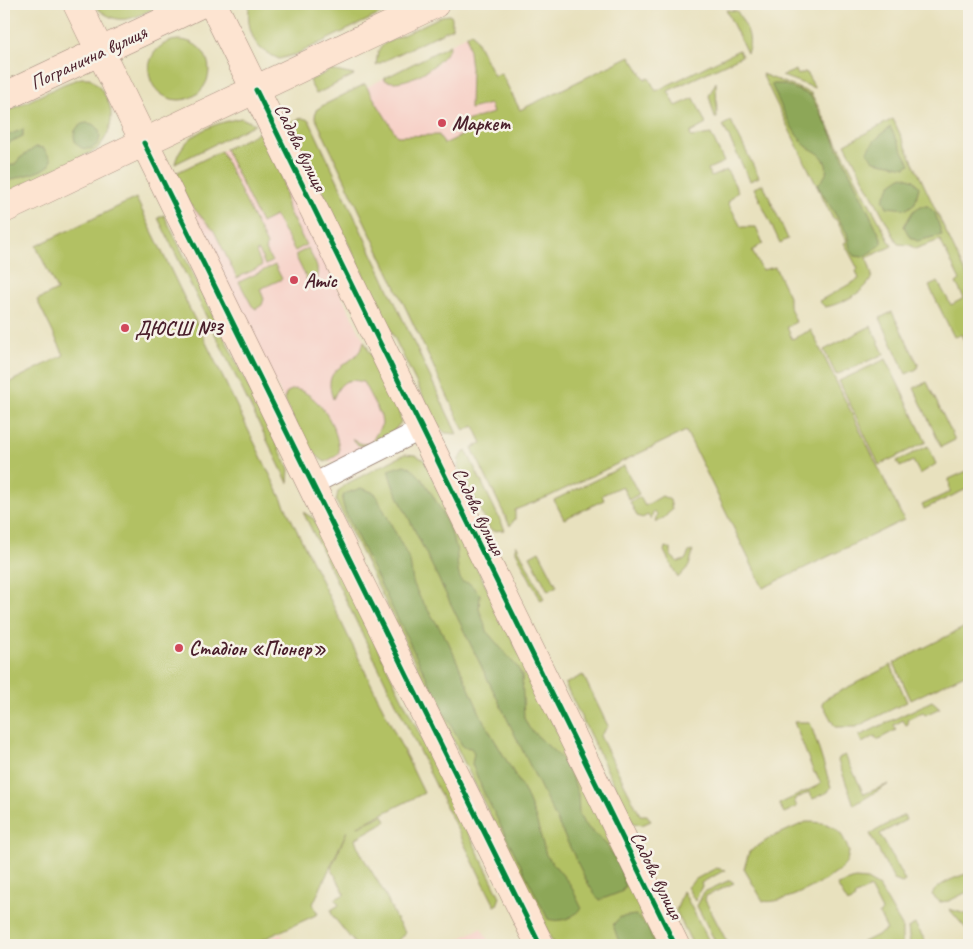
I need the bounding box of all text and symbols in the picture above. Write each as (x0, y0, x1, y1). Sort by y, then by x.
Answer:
street label: Погранична вулиця (26, 19, 151, 95)
street label: Садова вулиця (269, 99, 333, 197)
place label: Маркет (452, 111, 511, 136)
marker: Маркет (436, 117, 448, 129)
place label: Amic (304, 268, 338, 293)
marker: Amic (288, 274, 300, 286)
place label: ДЮСШ №3 (135, 316, 225, 341)
marker: ДЮСШ №3 (119, 322, 131, 334)
street label: Садова вулиця (447, 463, 511, 561)
place label: Стадіон «Піонер» (189, 636, 327, 661)
marker: Стадіон «Піонер» (173, 642, 185, 654)
street label: Садова вулиця (625, 827, 689, 925)

